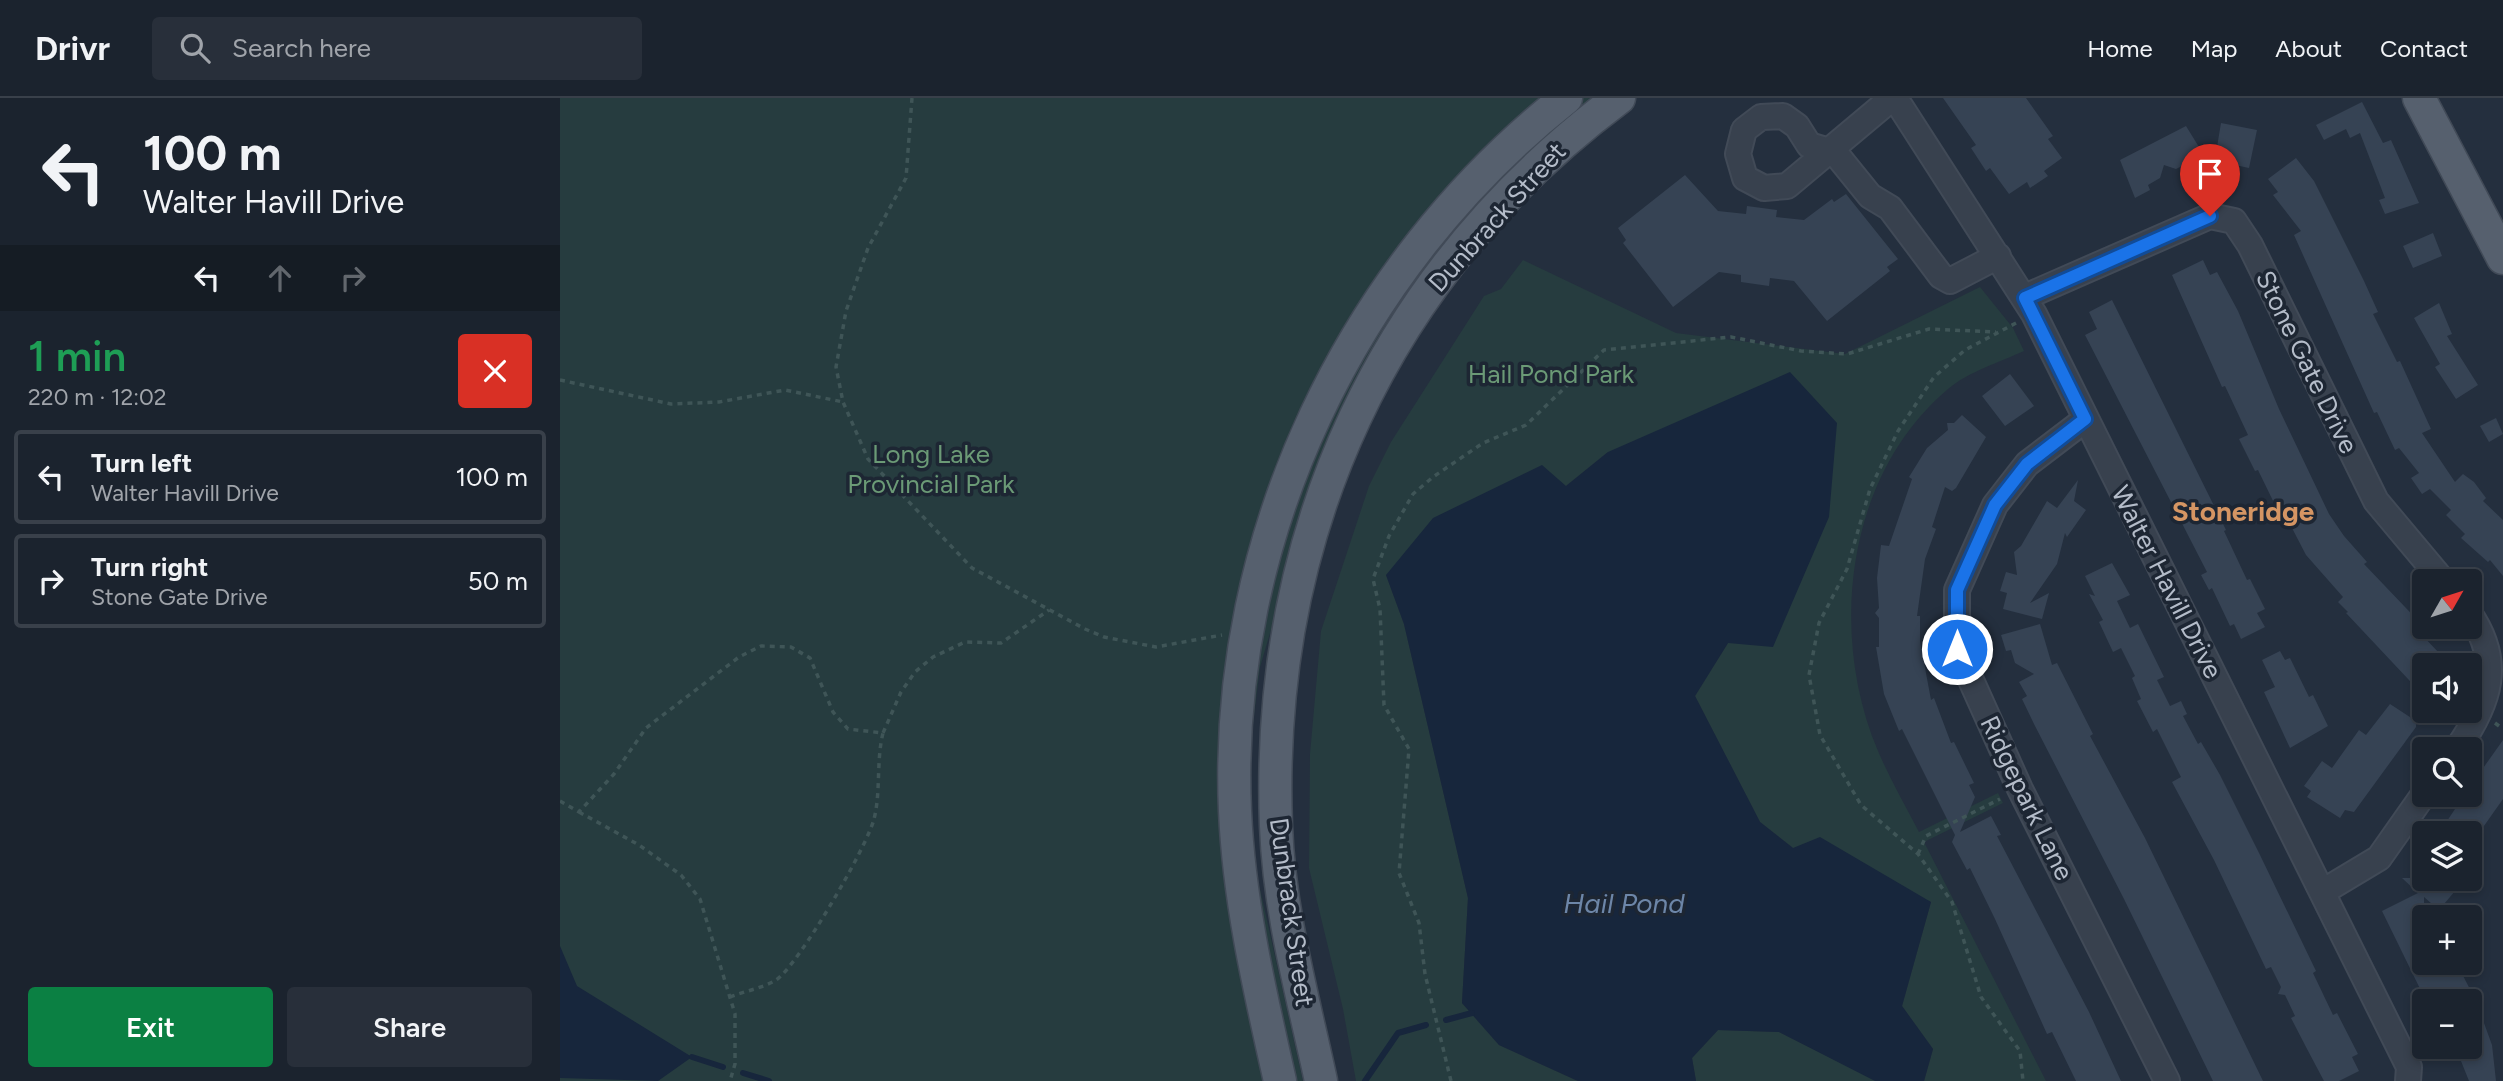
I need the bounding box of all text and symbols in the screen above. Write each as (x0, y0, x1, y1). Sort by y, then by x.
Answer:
search box (152, 17, 642, 80)
text: Drivr (35, 29, 110, 68)
icon: search (176, 29, 214, 67)
text: Search here (232, 32, 371, 64)
text: Home (2087, 34, 2153, 63)
text: Map (2191, 34, 2237, 63)
text: About (2275, 34, 2342, 63)
text: Contact (2380, 34, 2468, 63)
text: 100 m (143, 123, 282, 182)
icon: left (28, 126, 119, 217)
street label: Dunbrack Street (1422, 136, 1573, 298)
pin (2180, 144, 2240, 216)
icon: arrive (2191, 155, 2229, 193)
text: Walter Havill Drive (143, 183, 404, 221)
icon: left (188, 259, 226, 297)
icon: ahead (261, 259, 299, 297)
icon: right (334, 259, 372, 297)
street label: Stone Gate Drive (2249, 265, 2365, 459)
text: 1 min (28, 331, 126, 382)
button: close (458, 334, 532, 408)
park label: Hail Pond Park (1468, 358, 1635, 390)
text: 220 m · 12:02 (28, 383, 167, 411)
park label: Long Lake Provincial Park (847, 438, 1015, 500)
text: Turn left (91, 447, 192, 479)
icon: left (32, 458, 70, 496)
text: 100 m (455, 461, 528, 493)
text: Walter Havill Drive (91, 479, 279, 507)
street label: Walter Havill Drive (2105, 480, 2229, 684)
district label: Stoneridge (2172, 494, 2314, 528)
text: Turn right (91, 551, 208, 583)
icon: right (32, 562, 70, 600)
text: 50 m (468, 565, 528, 597)
north arrow (2412, 569, 2482, 639)
map controls (2412, 569, 2482, 1059)
text: Stone Gate Drive (91, 583, 267, 611)
position arrow (1920, 612, 1994, 686)
button: sound (2412, 653, 2482, 723)
street label: Ridgepark Lane (1973, 711, 2081, 885)
button: search (2412, 737, 2482, 807)
street label: Dunbrack Street (1263, 816, 1321, 1009)
button: layers (2412, 821, 2482, 891)
water label: Hail Pond (1563, 886, 1685, 920)
button: + (2412, 905, 2482, 975)
button: Exit (28, 987, 273, 1067)
button: Share (287, 987, 532, 1067)
button: − (2412, 989, 2482, 1059)

